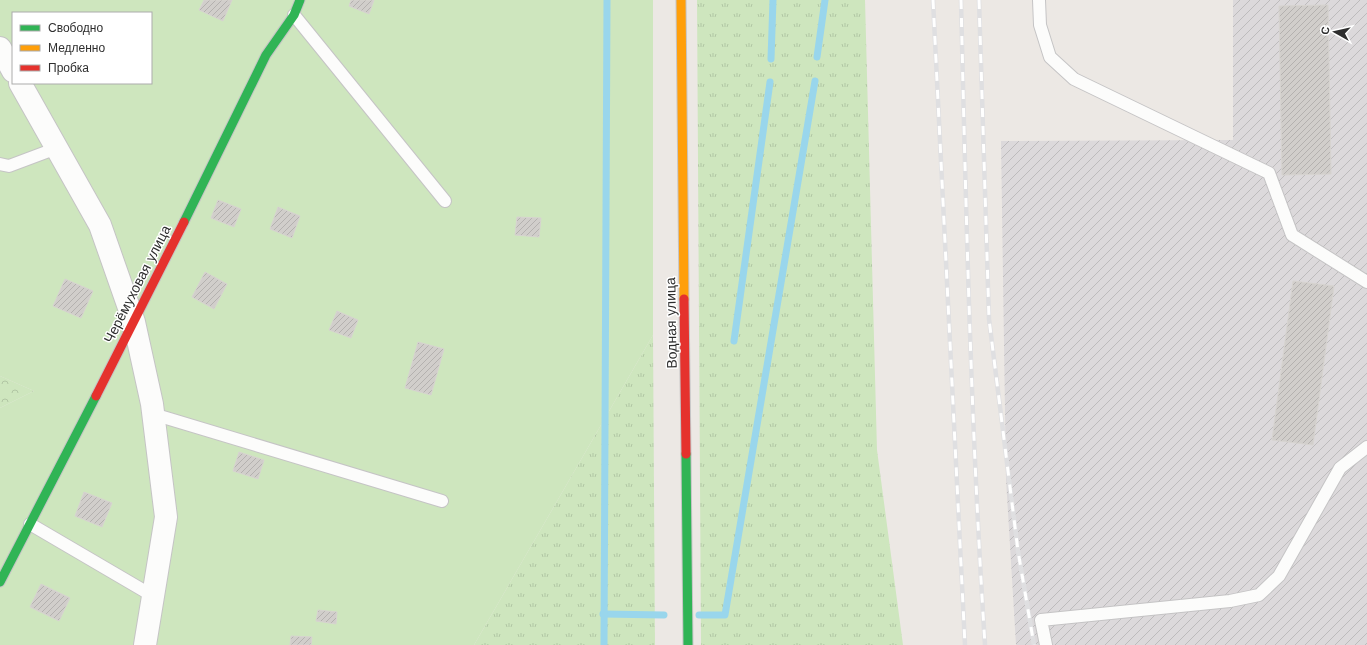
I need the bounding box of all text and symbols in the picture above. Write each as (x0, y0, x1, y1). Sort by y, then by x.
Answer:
legend (12, 12, 152, 84)
north arrow (1315, 12, 1355, 52)
text: Свободно (48, 21, 103, 35)
text: С (1319, 26, 1333, 36)
text: Медленно (48, 41, 105, 55)
text: Пробка (48, 61, 89, 75)
street label: Черёмуховая улица (100, 222, 174, 346)
street label: Водная улица (662, 277, 680, 369)

